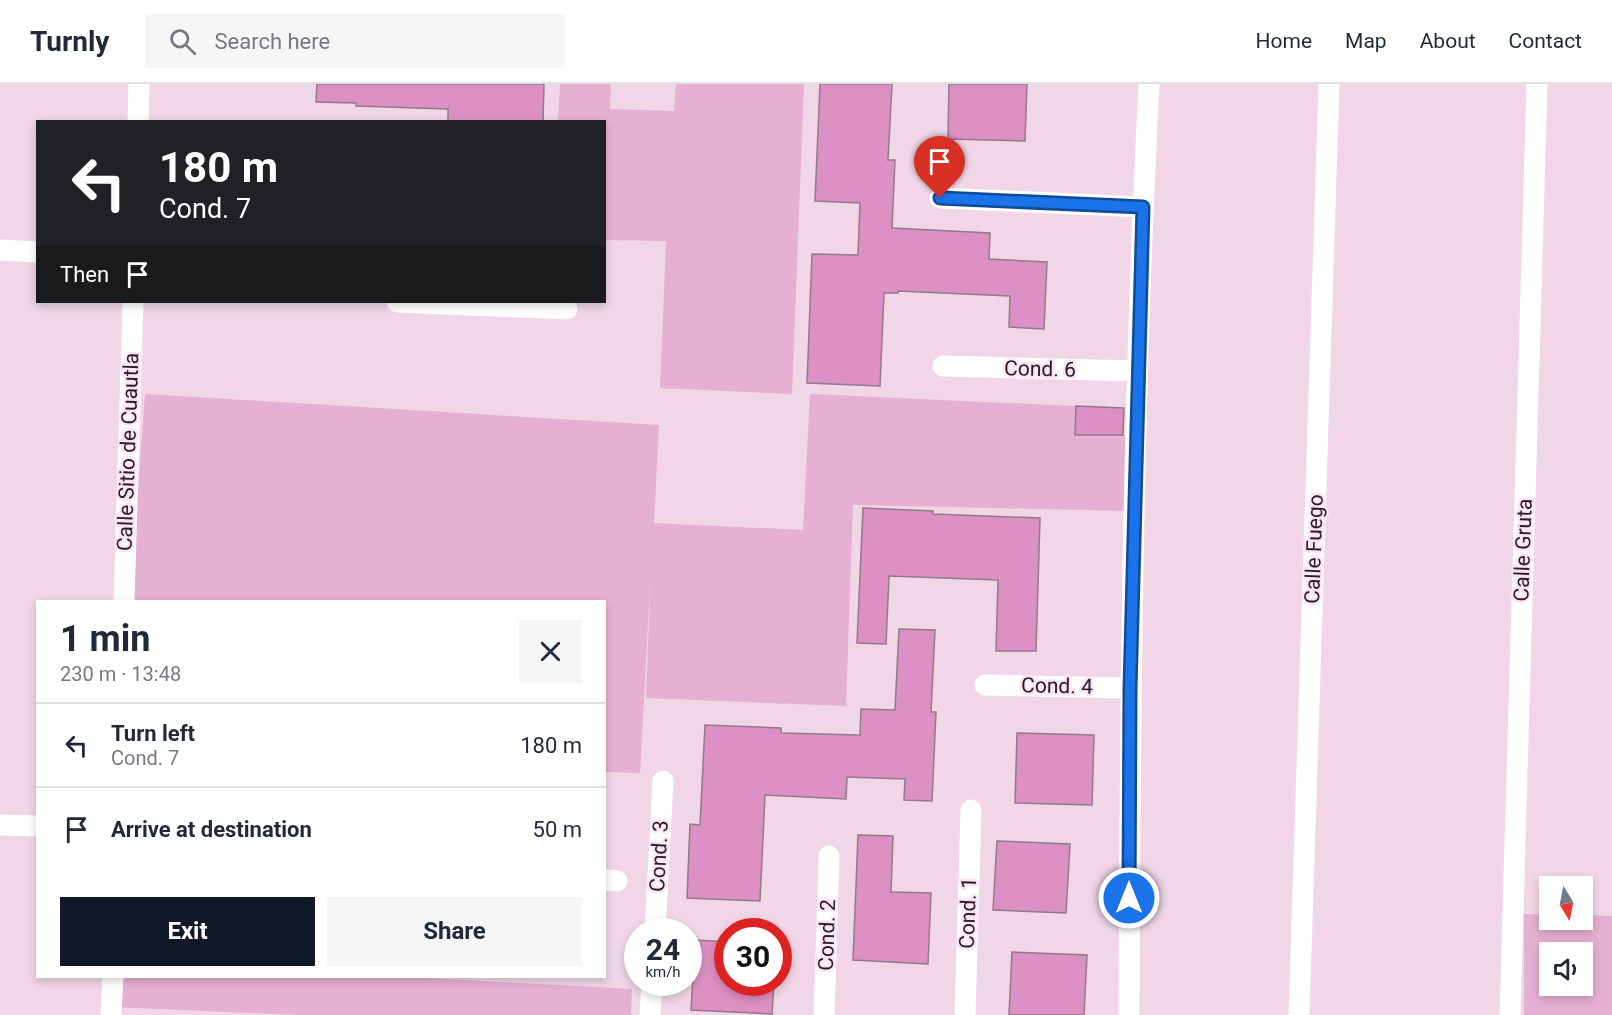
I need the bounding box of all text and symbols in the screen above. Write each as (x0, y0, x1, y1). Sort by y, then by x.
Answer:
search box (145, 14, 565, 68)
text: Turnly (30, 25, 109, 58)
icon: search (166, 25, 199, 58)
text: Search here (214, 29, 330, 54)
text: Home (1256, 29, 1312, 53)
text: Map (1345, 29, 1387, 53)
text: About (1420, 29, 1476, 53)
text: Contact (1509, 29, 1582, 53)
pin (914, 136, 965, 198)
text: 180 m (159, 143, 278, 192)
icon: left (60, 144, 138, 222)
icon: arrive (923, 145, 956, 178)
text: Cond. 7 (159, 193, 251, 225)
icon: arrive (121, 258, 154, 291)
text: Then (60, 262, 109, 287)
street label: Calle Sitio de Cuautla (113, 353, 143, 551)
street label: Cond. 6 (1004, 356, 1076, 382)
street label: Calle Fuego (1300, 494, 1328, 604)
street label: Calle Gruta (1509, 498, 1537, 602)
text: 1 min (60, 618, 151, 660)
button: close (519, 620, 582, 683)
text: 230 m · 13:48 (60, 662, 181, 686)
street label: Cond. 4 (1021, 673, 1093, 699)
text: Turn left (111, 721, 195, 746)
icon: left (60, 729, 93, 762)
text: 180 m (520, 733, 582, 758)
text: Cond. 7 (111, 746, 179, 770)
icon: arrive (60, 813, 93, 846)
text: Arrive at destination (111, 817, 312, 842)
text: 50 m (533, 817, 582, 842)
street label: Cond. 3 (645, 820, 673, 892)
position arrow (1097, 866, 1161, 930)
north arrow (1539, 876, 1593, 930)
map controls (1539, 876, 1593, 996)
street label: Cond. 1 (955, 877, 981, 949)
button: Exit (60, 897, 315, 966)
button: Share (327, 897, 582, 966)
street label: Cond. 2 (814, 899, 840, 971)
speed limit sign: 30 (714, 918, 792, 996)
text: 24 (646, 932, 680, 967)
button: sound (1539, 942, 1593, 996)
text: km/h (645, 963, 681, 981)

